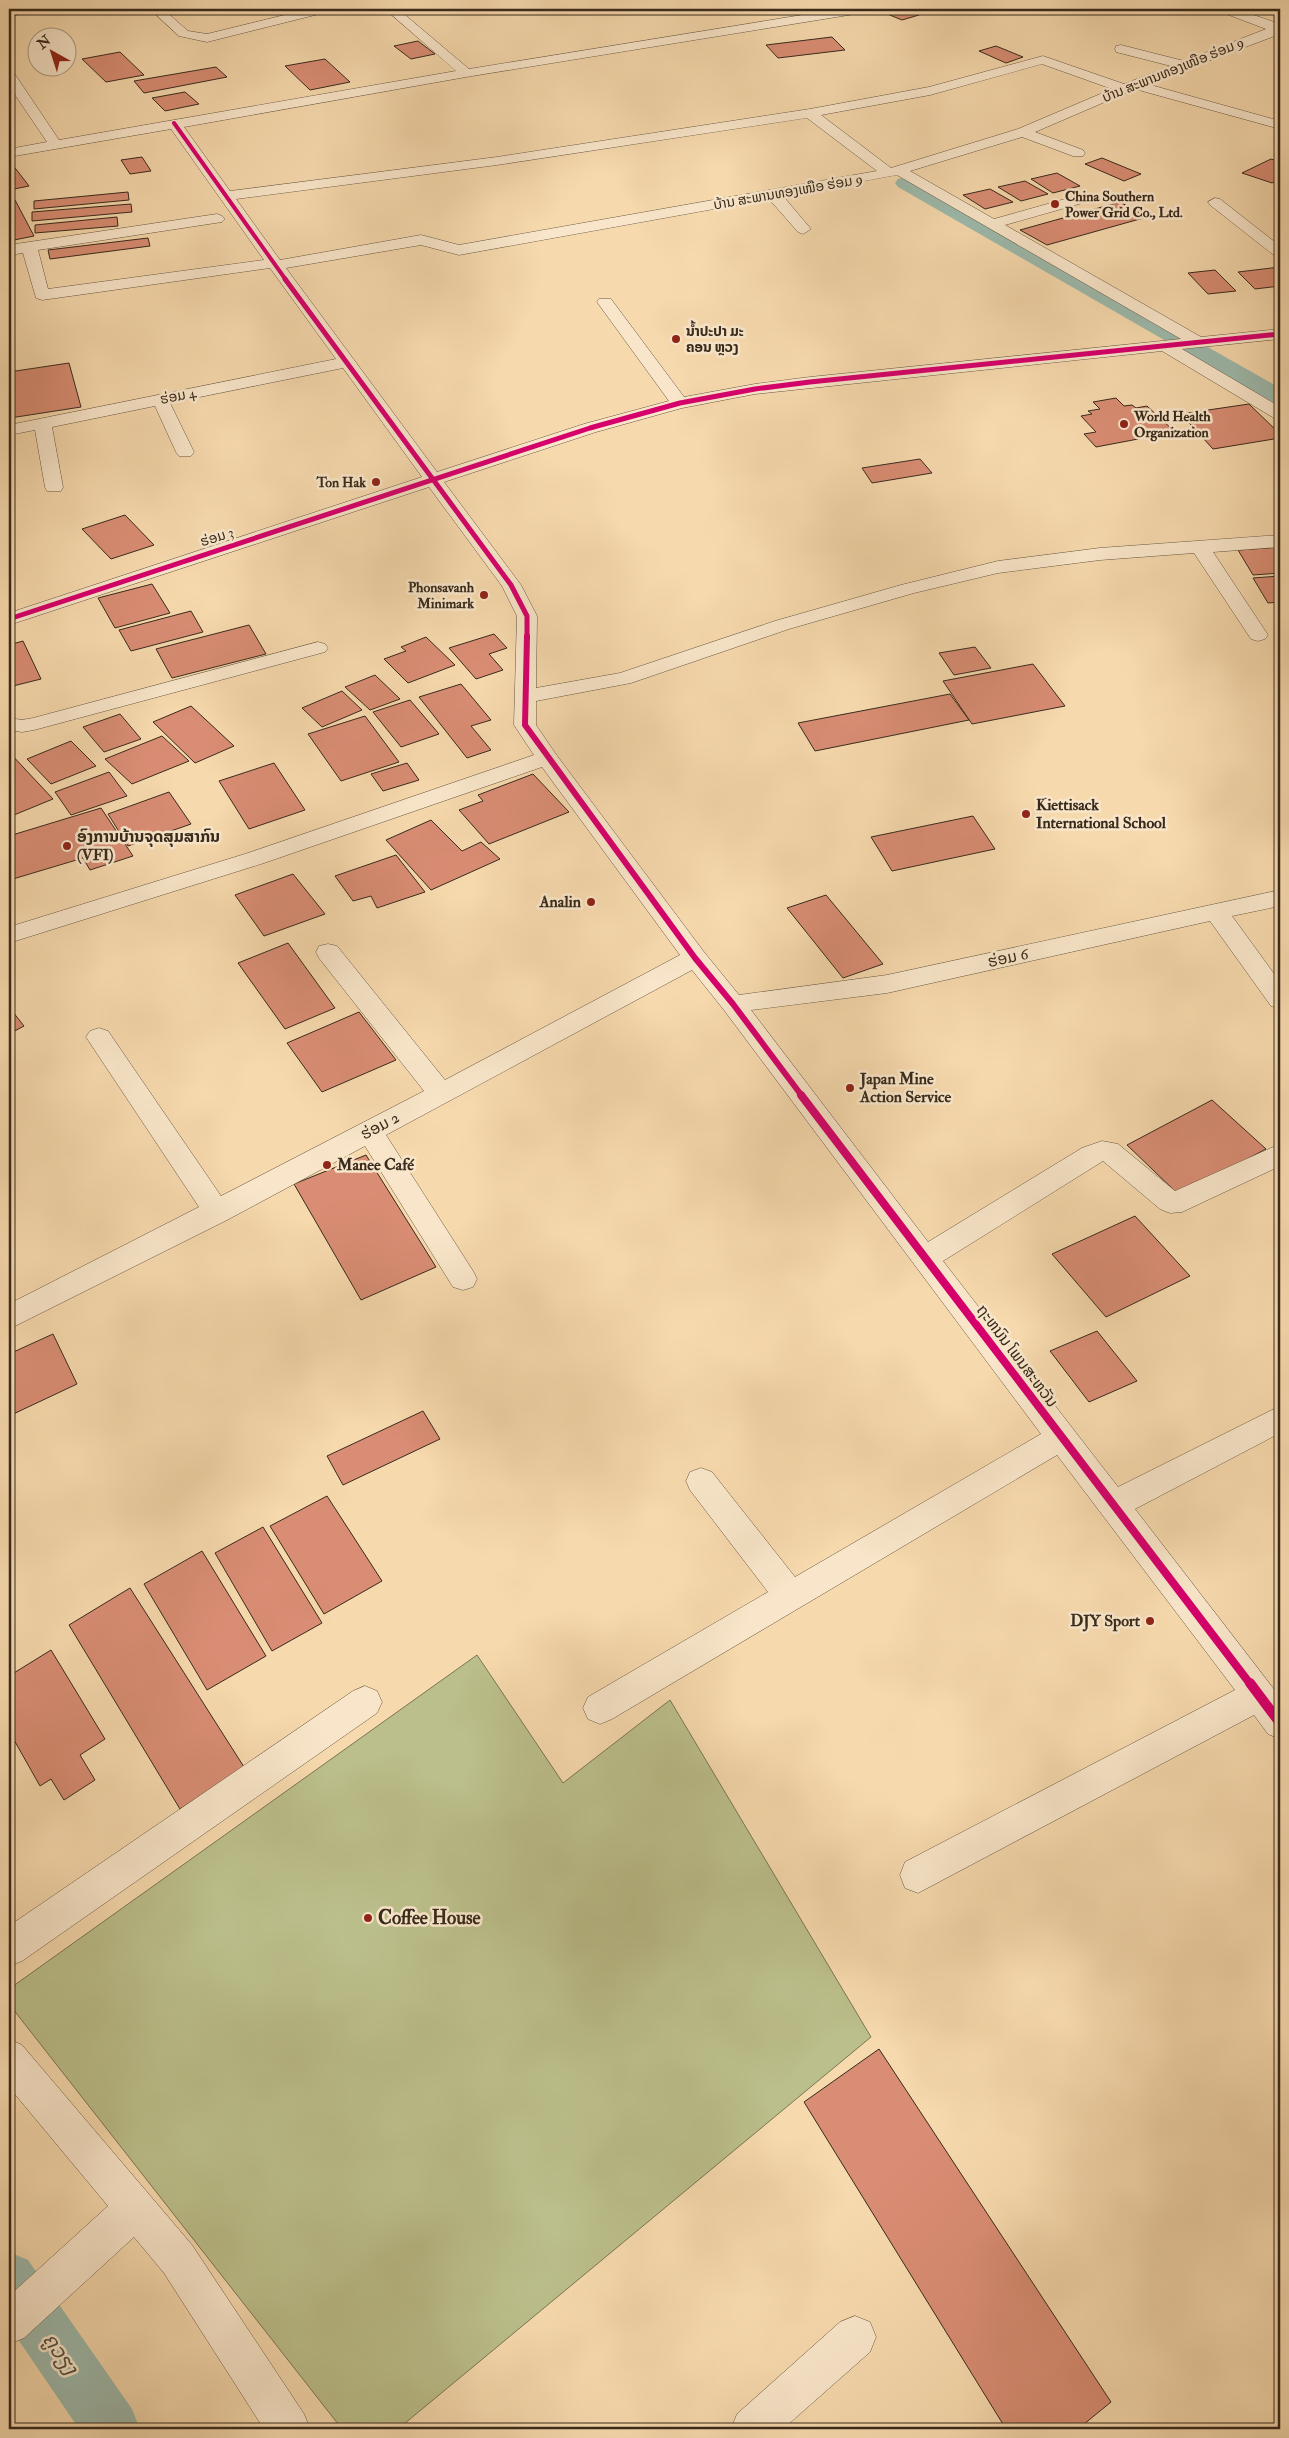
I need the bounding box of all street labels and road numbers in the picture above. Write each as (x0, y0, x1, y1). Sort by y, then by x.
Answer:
street label: ບ້ານ ສະພານທອງເໜືອ ຮ່ອມ 9 (1100, 34, 1246, 106)
street label: ບ້ານ ສະພານທອງເໜືອ ຮ່ອມ 9 (712, 170, 864, 214)
street label: ຮ່ອມ 4 (159, 384, 199, 408)
street label: ຮ່ອມ 3 (198, 524, 236, 550)
street label: ຮ່ອມ 6 (986, 944, 1031, 972)
street label: ຮ່ອມ 2 (357, 1108, 403, 1144)
street label: ຖະຫນົນ ໂພນສະຫວັນ (972, 1301, 1062, 1411)

